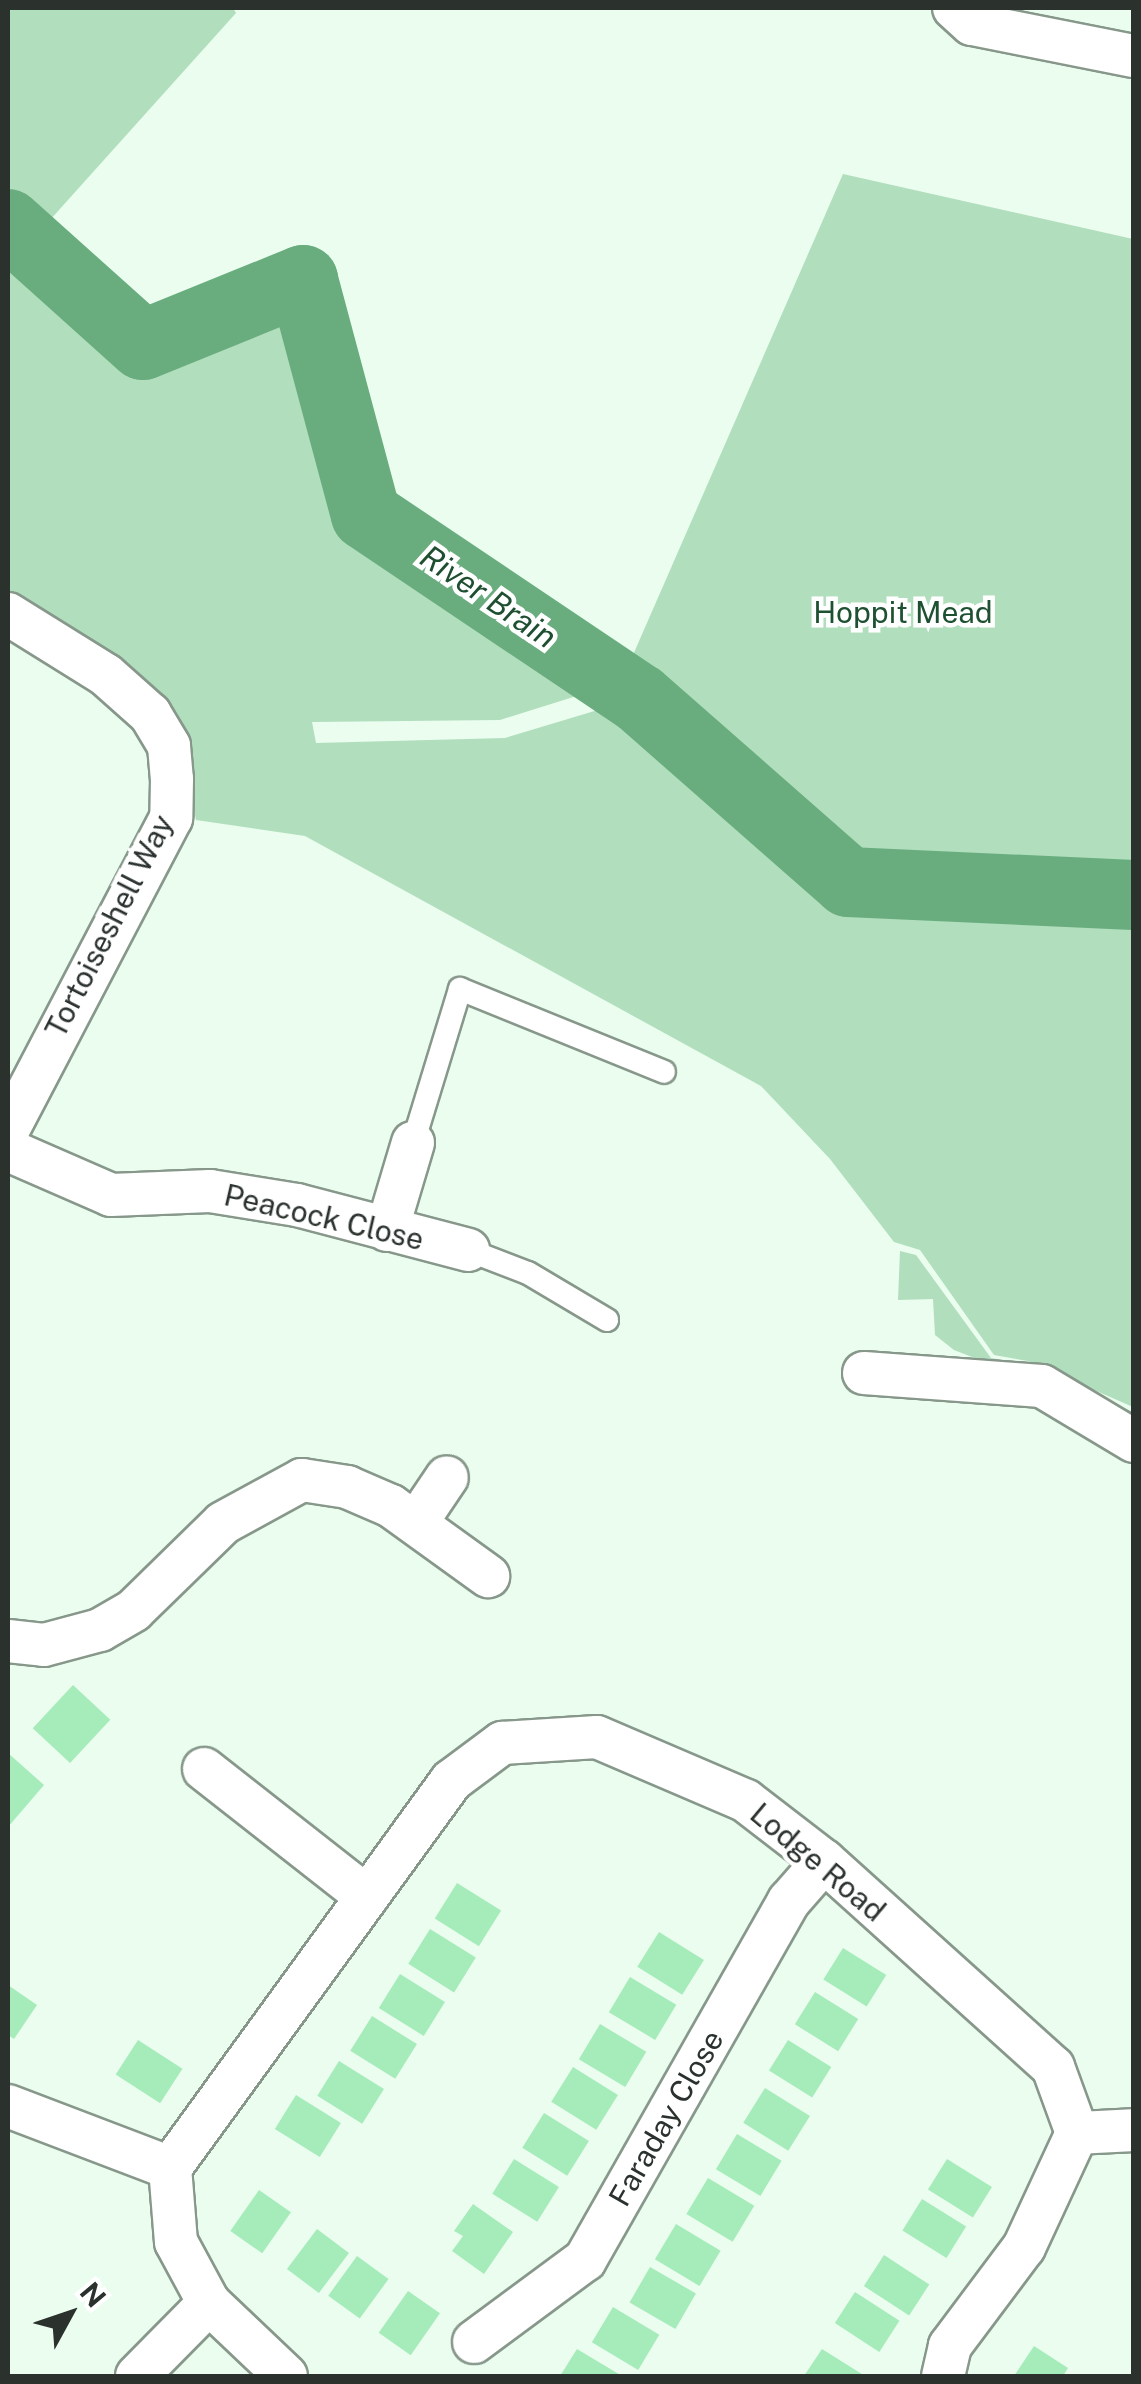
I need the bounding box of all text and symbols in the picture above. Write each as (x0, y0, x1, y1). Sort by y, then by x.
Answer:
water label: River Brain (413, 537, 563, 657)
park label: Hoppit Mead (813, 594, 993, 630)
street label: Tortoiseshell Way (37, 808, 181, 1044)
street label: Peacock Close (221, 1177, 427, 1257)
street label: Lodge Road (743, 1795, 893, 1929)
street label: Faraday Close (601, 2024, 731, 2212)
north arrow (20, 2264, 120, 2364)
text: N (74, 2275, 113, 2313)

